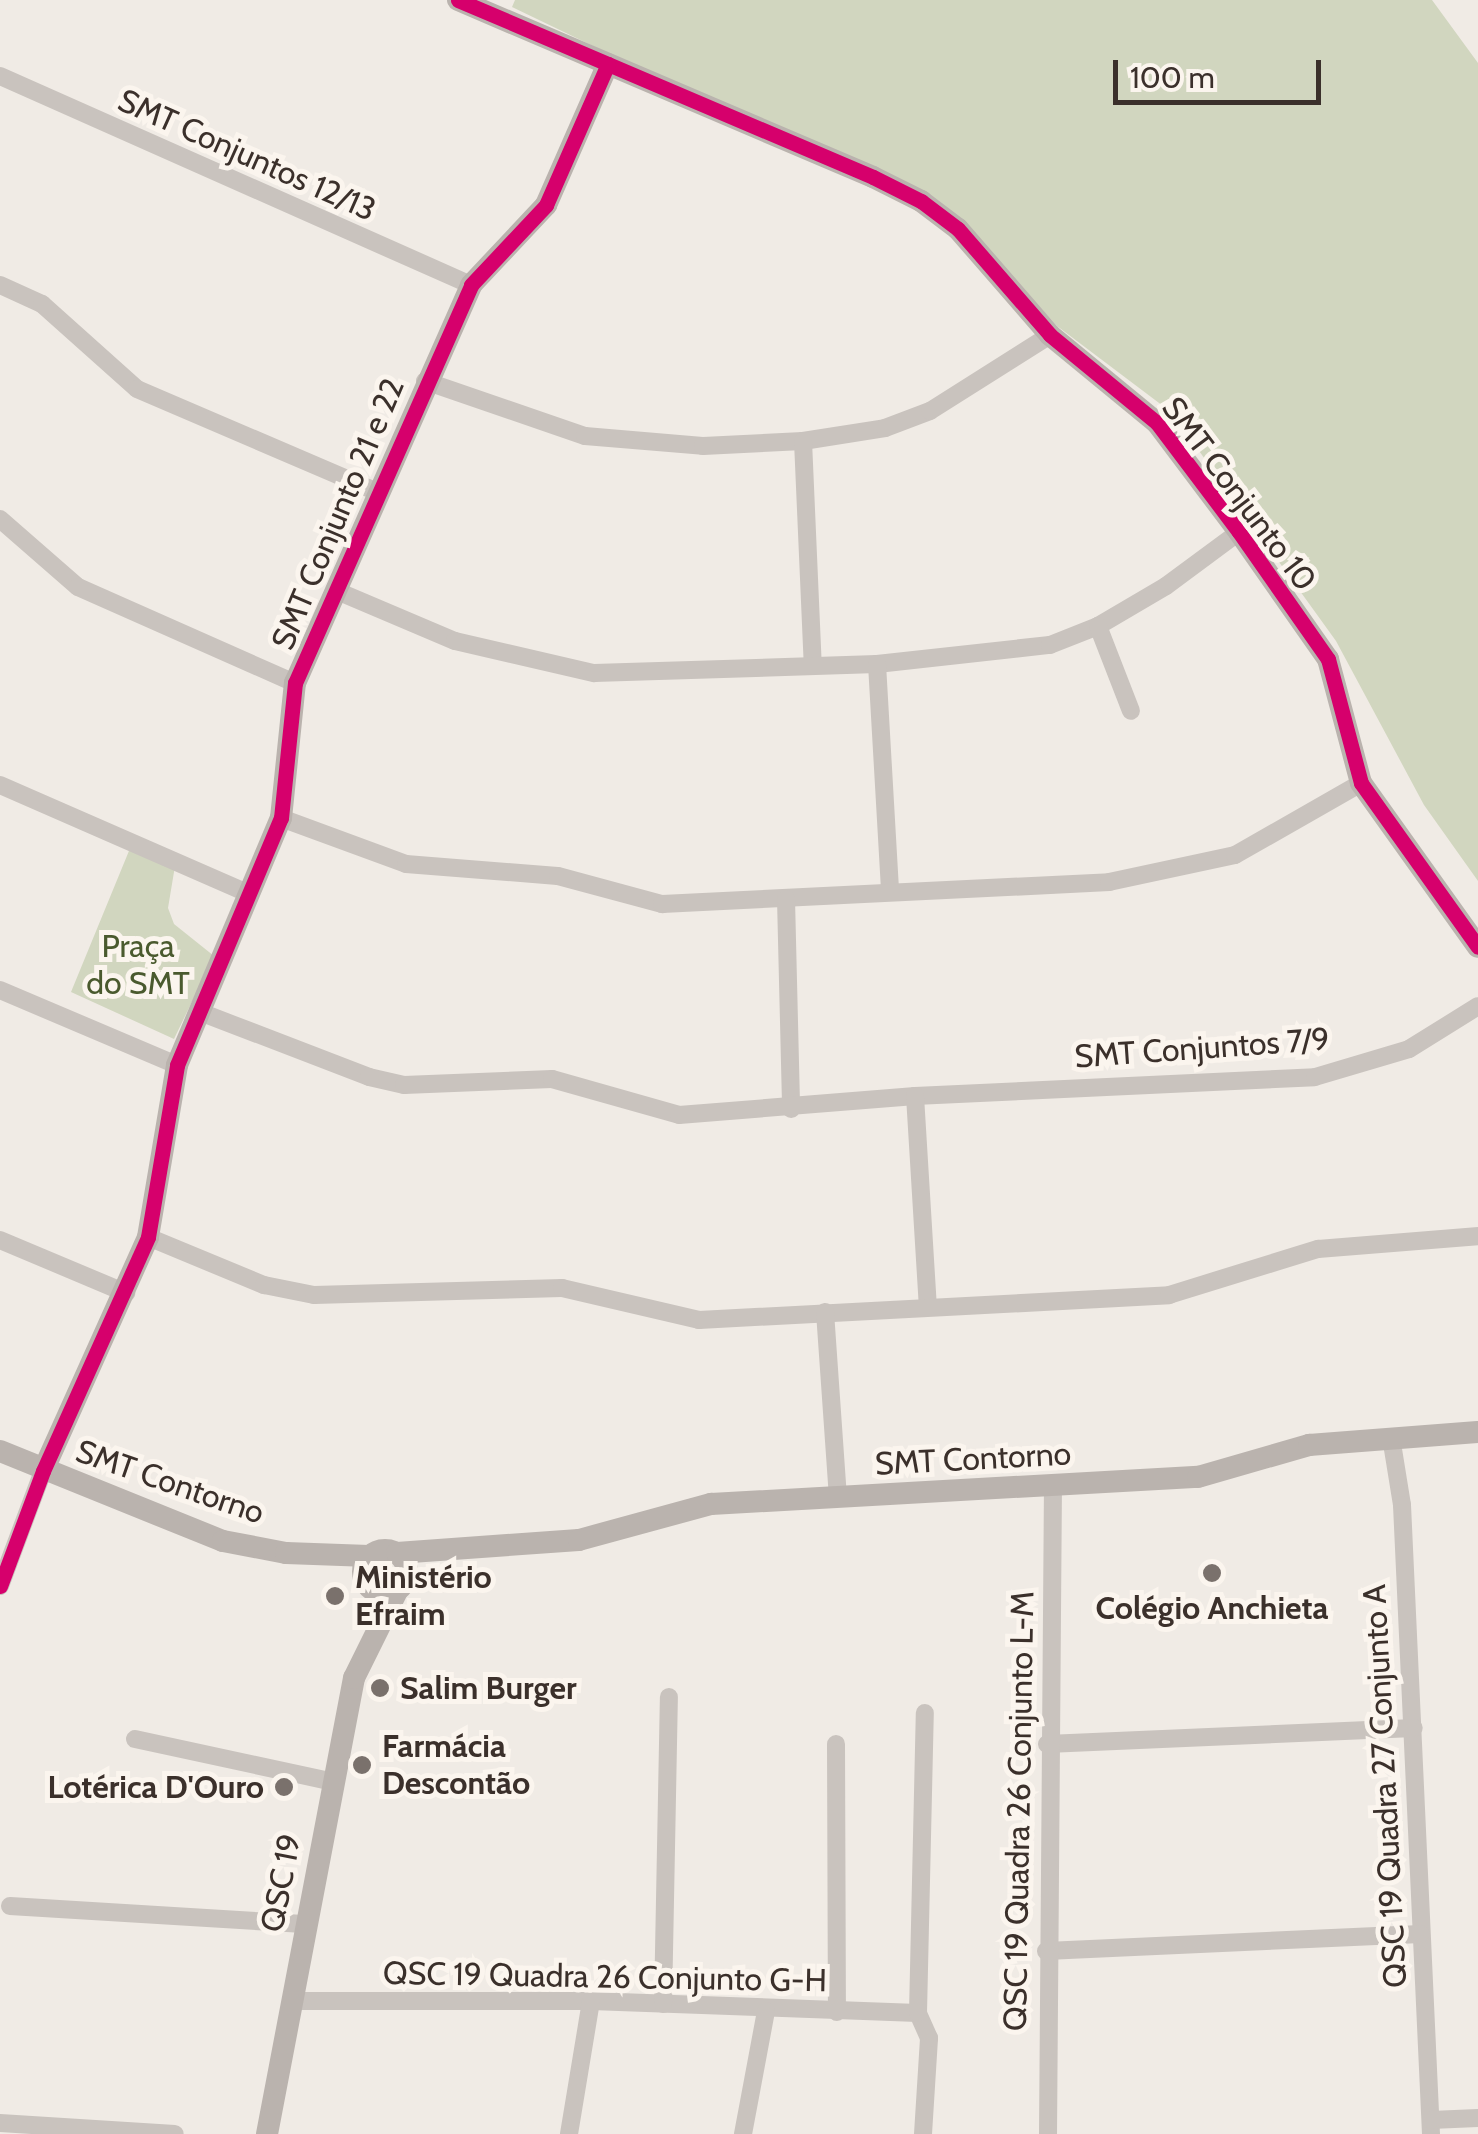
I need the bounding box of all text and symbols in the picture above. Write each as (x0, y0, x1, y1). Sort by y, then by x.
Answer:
scale bar (1118, 40, 1326, 102)
text: 100 m (1130, 59, 1215, 96)
street label: SMT Conjuntos 12/13 (112, 81, 382, 229)
street label: SMT Conjunto 21 e 22 (263, 373, 413, 655)
street label: SMT Conjunto 10 (1154, 390, 1324, 598)
park label: Praça do SMT (86, 928, 190, 1003)
street label: SMT Conjuntos 7/9 (1073, 1020, 1331, 1076)
street label: SMT Contorno (71, 1432, 269, 1532)
street label: SMT Contorno (874, 1435, 1072, 1483)
place label: Ministério Efraim (355, 1559, 492, 1634)
marker: Colégio Anchieta (1201, 1562, 1223, 1584)
street label: QSC 19 Quadra 27 Conjunto A (1355, 1583, 1415, 1989)
marker: Ministério Efraim (324, 1585, 346, 1607)
place label: Colégio Anchieta (1096, 1589, 1328, 1627)
street label: QSC 19 Quadra 26 Conjunto L-M (996, 1591, 1042, 2031)
place label: Salim Burger (400, 1669, 576, 1707)
marker: Salim Burger (369, 1677, 391, 1699)
place label: Farmácia Descontão (382, 1728, 530, 1803)
marker: Farmácia Descontão (351, 1754, 373, 1776)
place label: Lotérica D'Ouro (47, 1768, 264, 1806)
marker: Lotérica D'Ouro (273, 1776, 295, 1798)
street label: QSC 19 (253, 1831, 309, 1935)
street label: QSC 19 Quadra 26 Conjunto G-H (383, 1954, 827, 2000)

